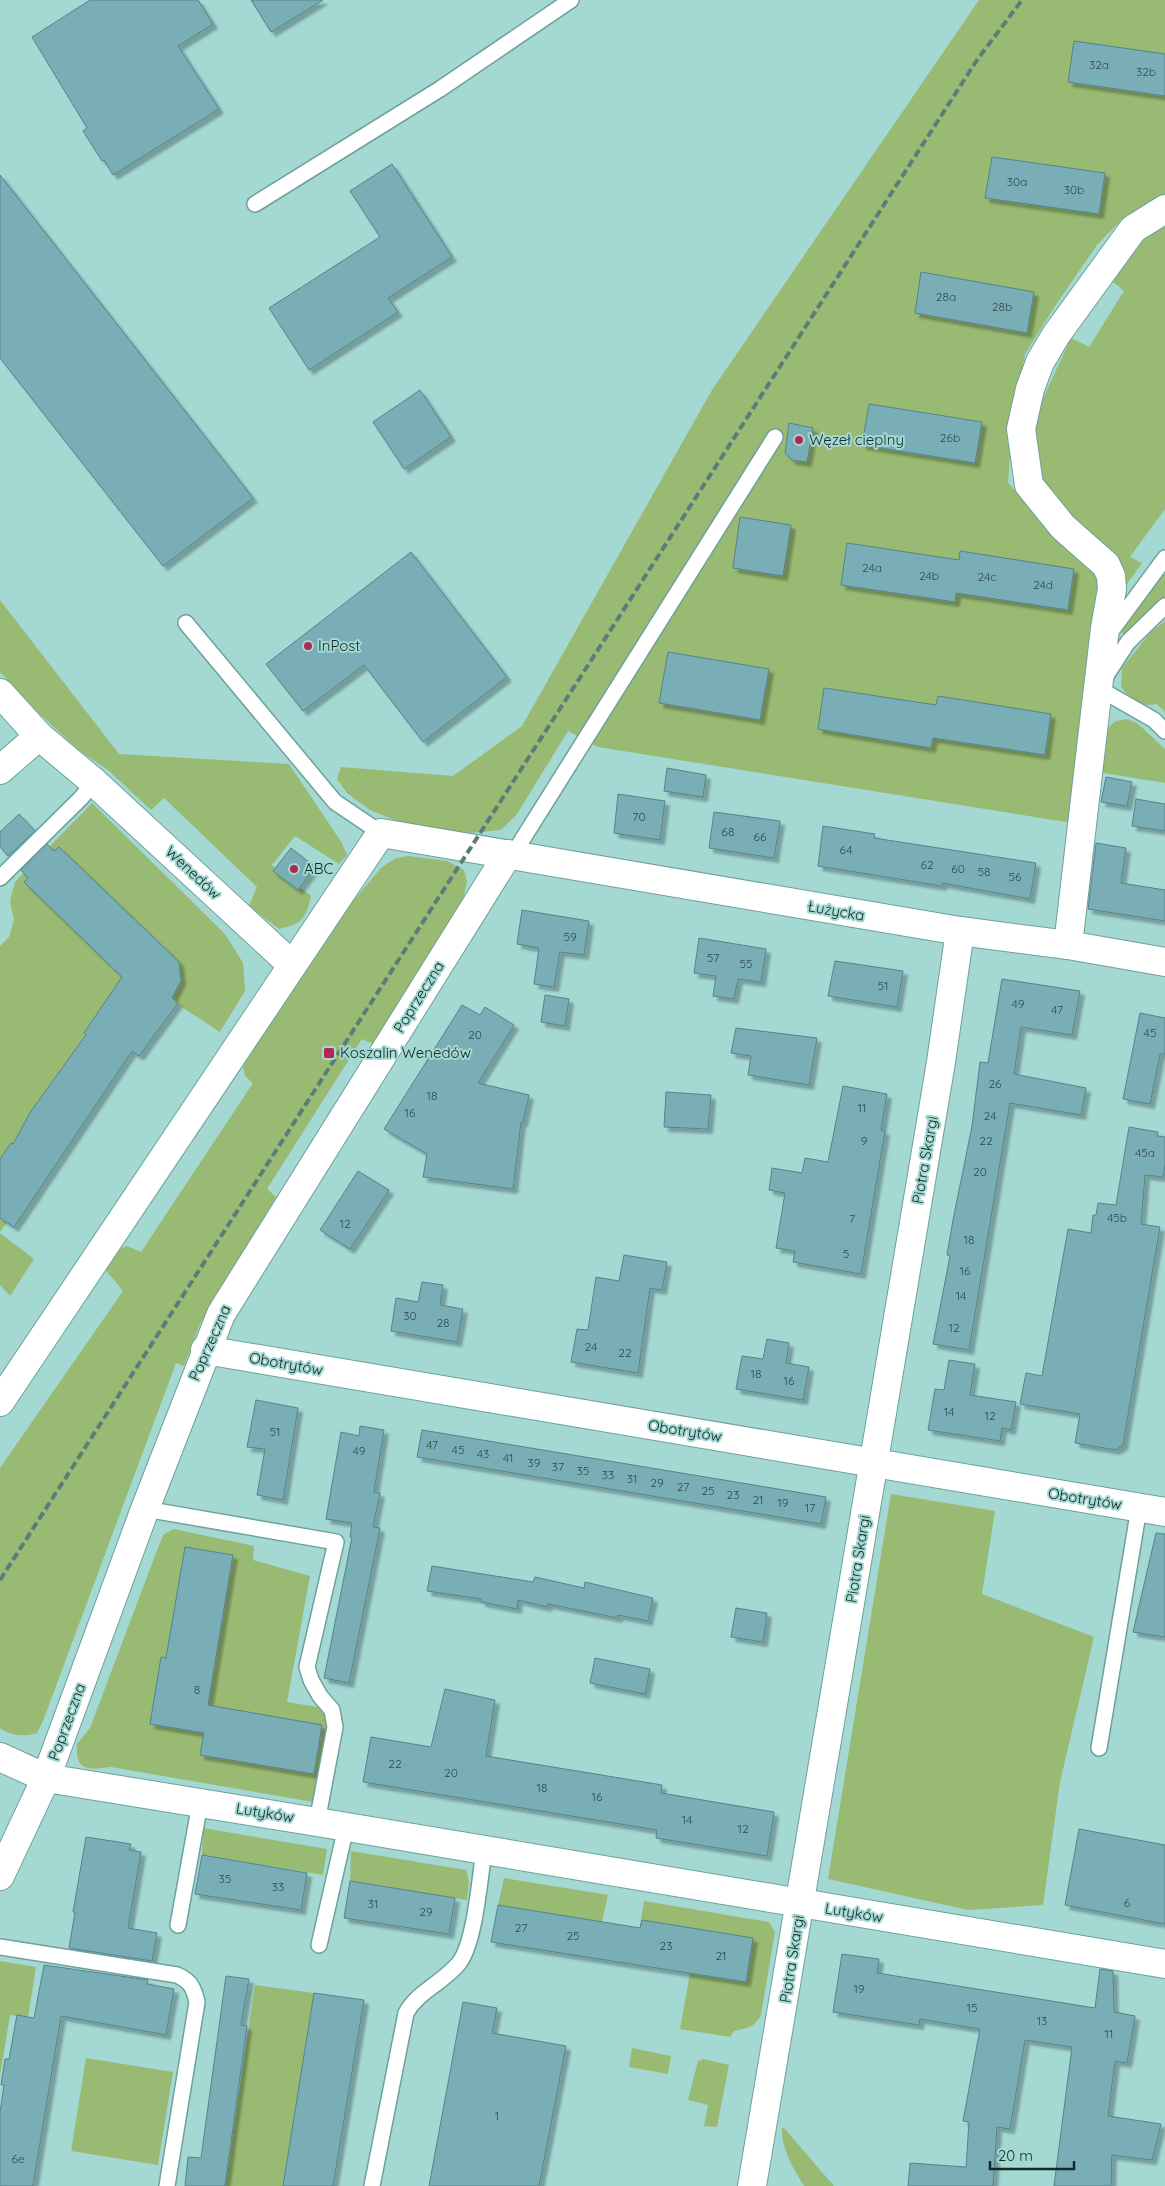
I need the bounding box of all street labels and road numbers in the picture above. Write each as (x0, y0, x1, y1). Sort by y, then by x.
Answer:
street label: Wenedów (162, 842, 225, 903)
street label: Łużycka (806, 896, 866, 925)
street label: Poprzeczna (389, 957, 448, 1036)
street label: Piotra Skargi (907, 1115, 942, 1205)
street label: Poprzeczna (184, 1302, 235, 1384)
street label: Obotrytów (248, 1348, 324, 1379)
street label: Obotrytów (647, 1415, 723, 1446)
street label: Obotrytów (1047, 1483, 1123, 1514)
street label: Piotra Skargi (841, 1514, 874, 1604)
street label: Poprzeczna (44, 1681, 89, 1763)
street label: Lutyków (235, 1799, 295, 1826)
street label: Lutyków (824, 1899, 884, 1926)
street label: Piotra Skargi (775, 1914, 808, 2004)

